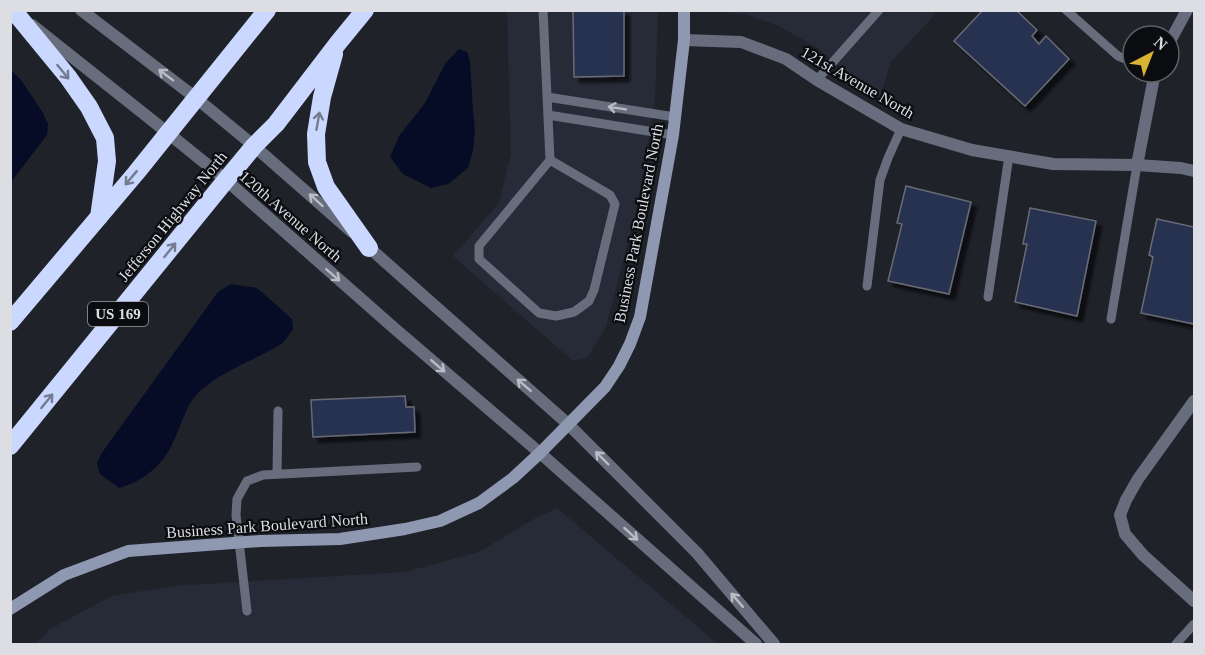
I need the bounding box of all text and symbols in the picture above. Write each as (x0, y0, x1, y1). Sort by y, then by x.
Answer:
north arrow (1121, 24, 1181, 84)
text: N (1151, 33, 1171, 54)
street label: 121st Avenue North (798, 43, 917, 122)
one-way arrow (57, 64, 70, 80)
one-way arrow (159, 69, 175, 81)
one-way arrow (608, 102, 628, 113)
one-way arrow (313, 111, 324, 131)
street label: Business Park Boulevard North (611, 122, 666, 324)
street label: Jefferson Highway North (115, 148, 231, 285)
street label: 120th Avenue North (236, 167, 345, 265)
one-way arrow (125, 170, 138, 186)
one-way arrow (308, 193, 323, 207)
one-way arrow (164, 242, 177, 258)
one-way arrow (325, 268, 340, 282)
road number: US 169 (88, 302, 148, 326)
one-way arrow (430, 359, 445, 373)
one-way arrow (517, 378, 532, 392)
one-way arrow (41, 393, 54, 409)
one-way arrow (595, 451, 610, 466)
street label: Business Park Boulevard North (166, 510, 368, 541)
one-way arrow (623, 527, 638, 541)
one-way arrow (730, 592, 743, 608)

